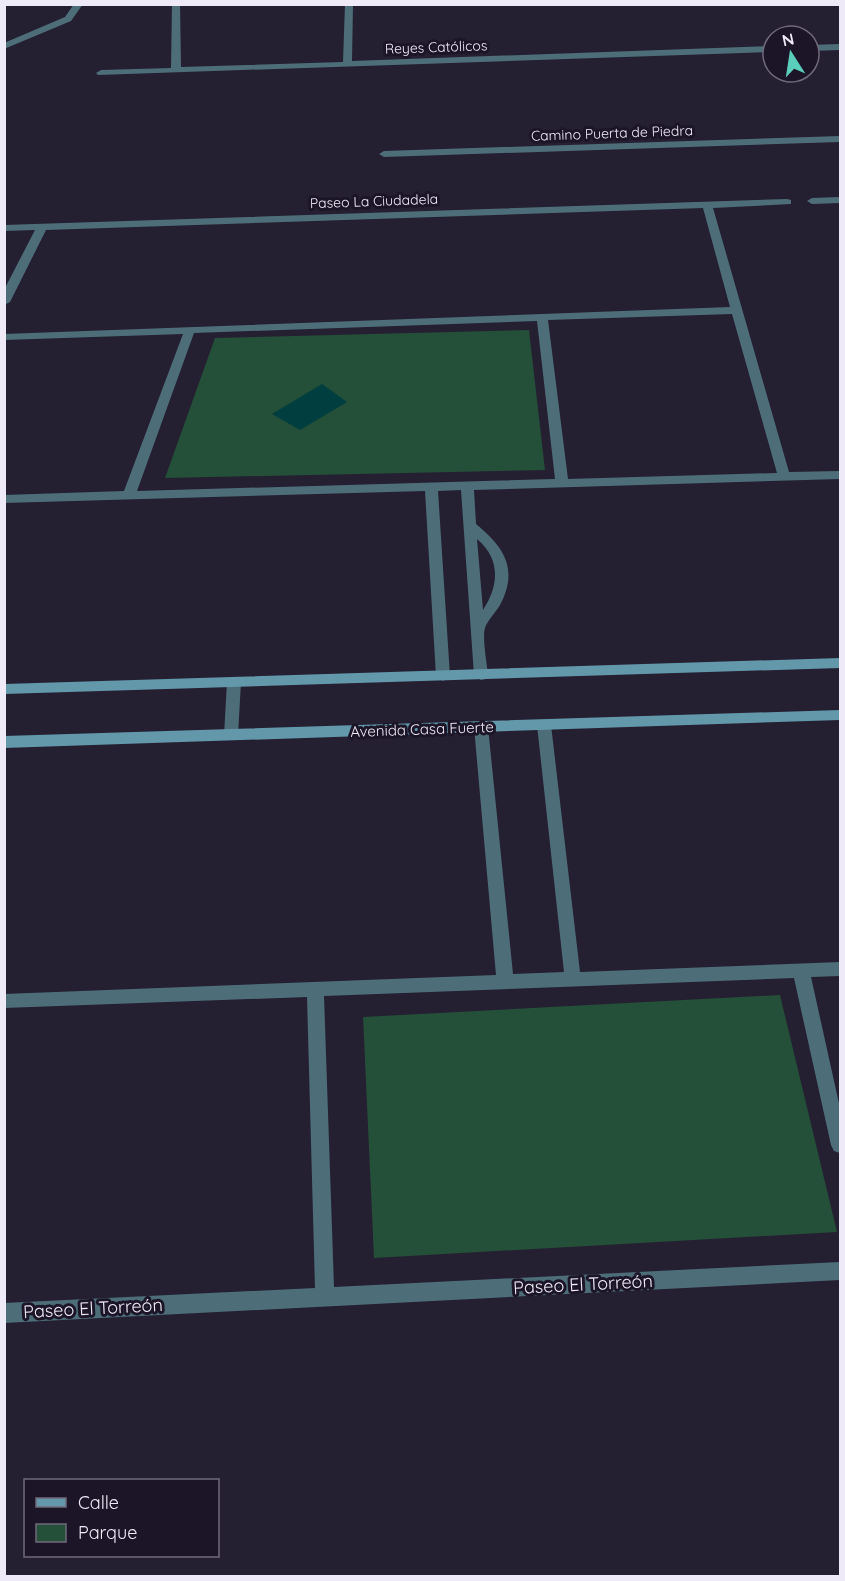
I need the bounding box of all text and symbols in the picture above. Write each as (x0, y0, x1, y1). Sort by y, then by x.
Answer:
north arrow (761, 24, 821, 84)
text: N (780, 28, 796, 50)
street label: Reyes Católicos (384, 36, 488, 58)
street label: Camino Puerta de Piedra (531, 121, 693, 145)
street label: Paseo La Ciudadela (310, 190, 438, 212)
street label: Avenida Casa Fuerte (350, 717, 494, 741)
street label: Paseo El Torreón (513, 1269, 653, 1299)
street label: Paseo El Torreón (23, 1293, 163, 1323)
legend (24, 1479, 219, 1557)
text: Calle (78, 1491, 119, 1514)
text: Parque (78, 1521, 137, 1544)

